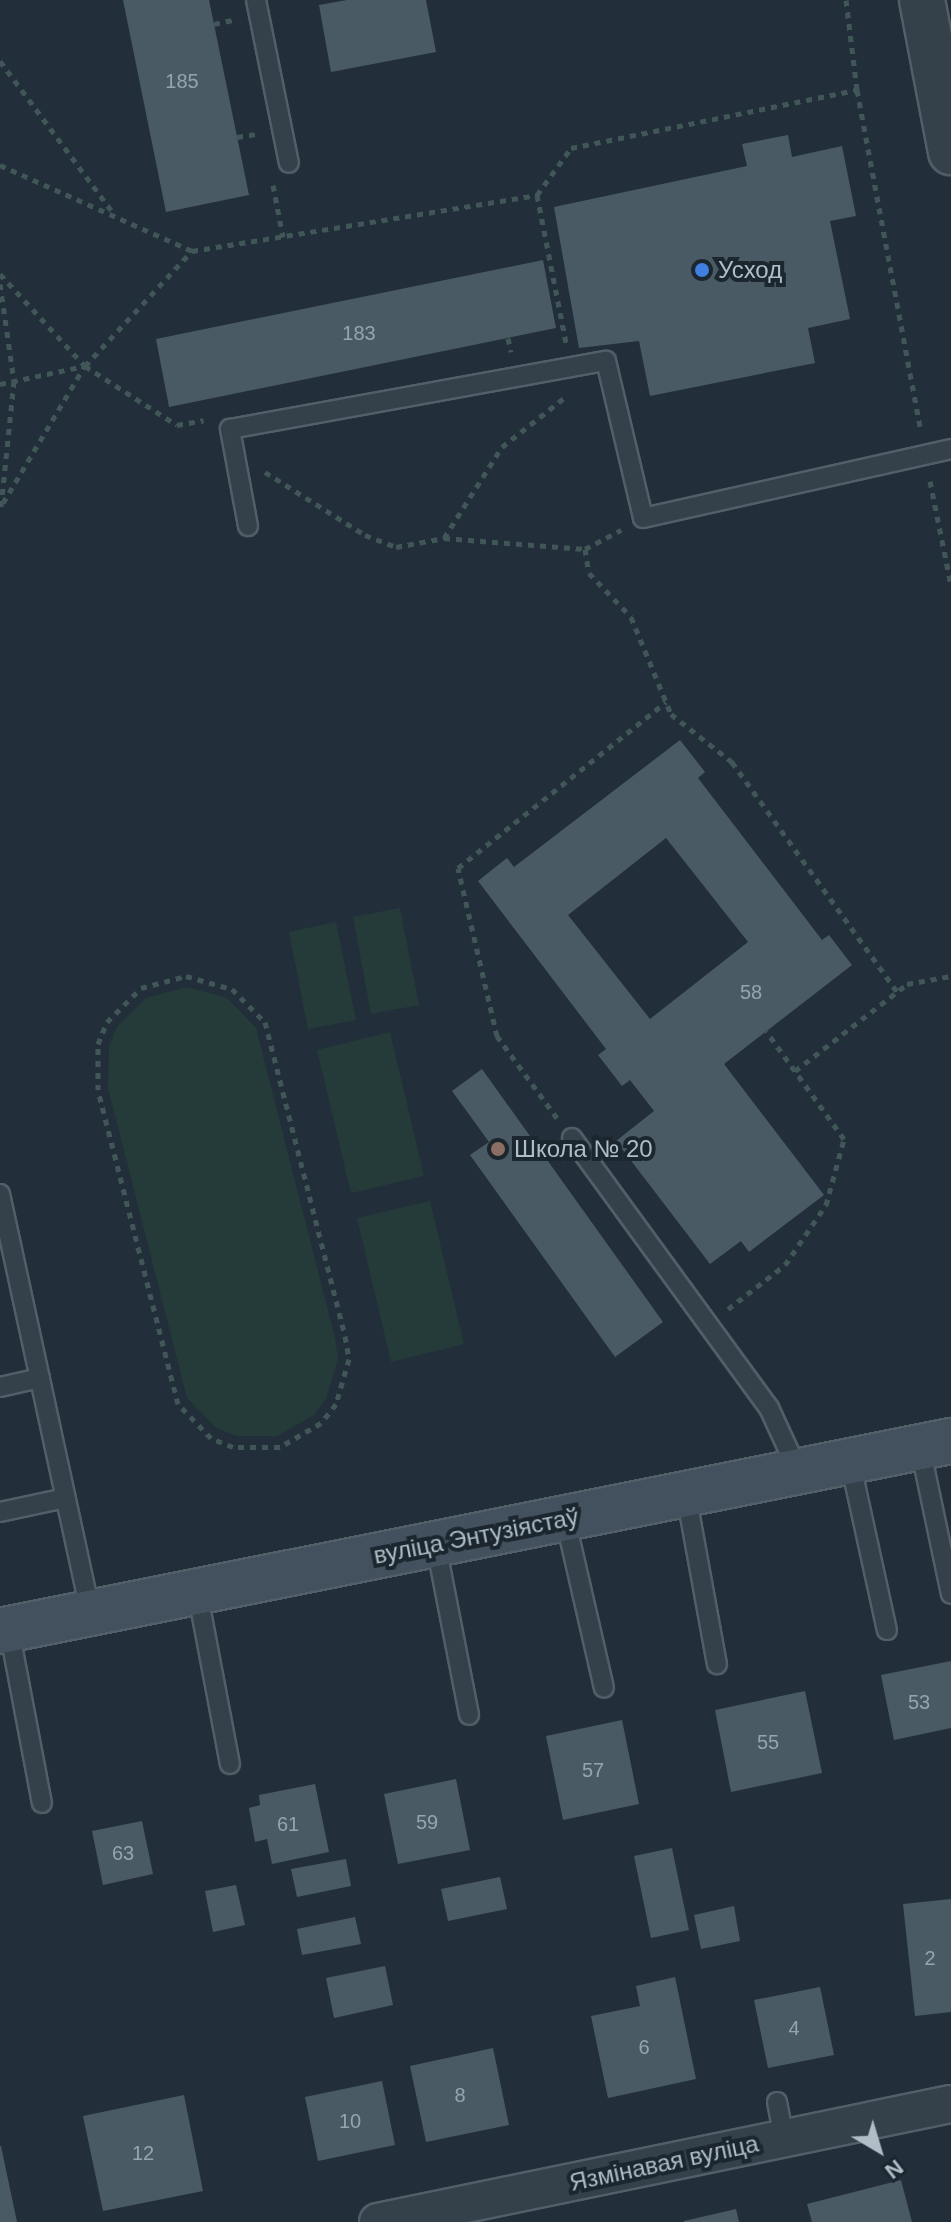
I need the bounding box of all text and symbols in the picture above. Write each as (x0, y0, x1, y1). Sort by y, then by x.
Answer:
house number: 185 (165, 69, 199, 93)
place label: Усход (718, 256, 782, 284)
marker: Усход (693, 261, 711, 279)
house number: 183 (342, 321, 376, 345)
house number: 58 (740, 980, 762, 1004)
place label: Школа № 20 (514, 1135, 653, 1163)
marker: Школа № 20 (489, 1140, 507, 1158)
street label: вуліца Энтузіястаў (371, 1502, 581, 1570)
house number: 53 (908, 1690, 930, 1714)
house number: 55 (757, 1730, 779, 1754)
house number: 57 (582, 1758, 604, 1782)
house number: 59 (416, 1810, 438, 1834)
house number: 61 (277, 1812, 299, 1836)
house number: 63 (112, 1841, 134, 1865)
house number: 2 (924, 1946, 936, 1970)
house number: 4 (788, 2016, 800, 2040)
house number: 6 (638, 2035, 650, 2059)
house number: 8 (454, 2083, 466, 2107)
house number: 10 (339, 2109, 361, 2133)
north arrow (839, 2110, 919, 2190)
street label: Язмінавая вуліца (567, 2129, 761, 2197)
house number: 12 (132, 2141, 154, 2165)
text: N (880, 2155, 908, 2184)

